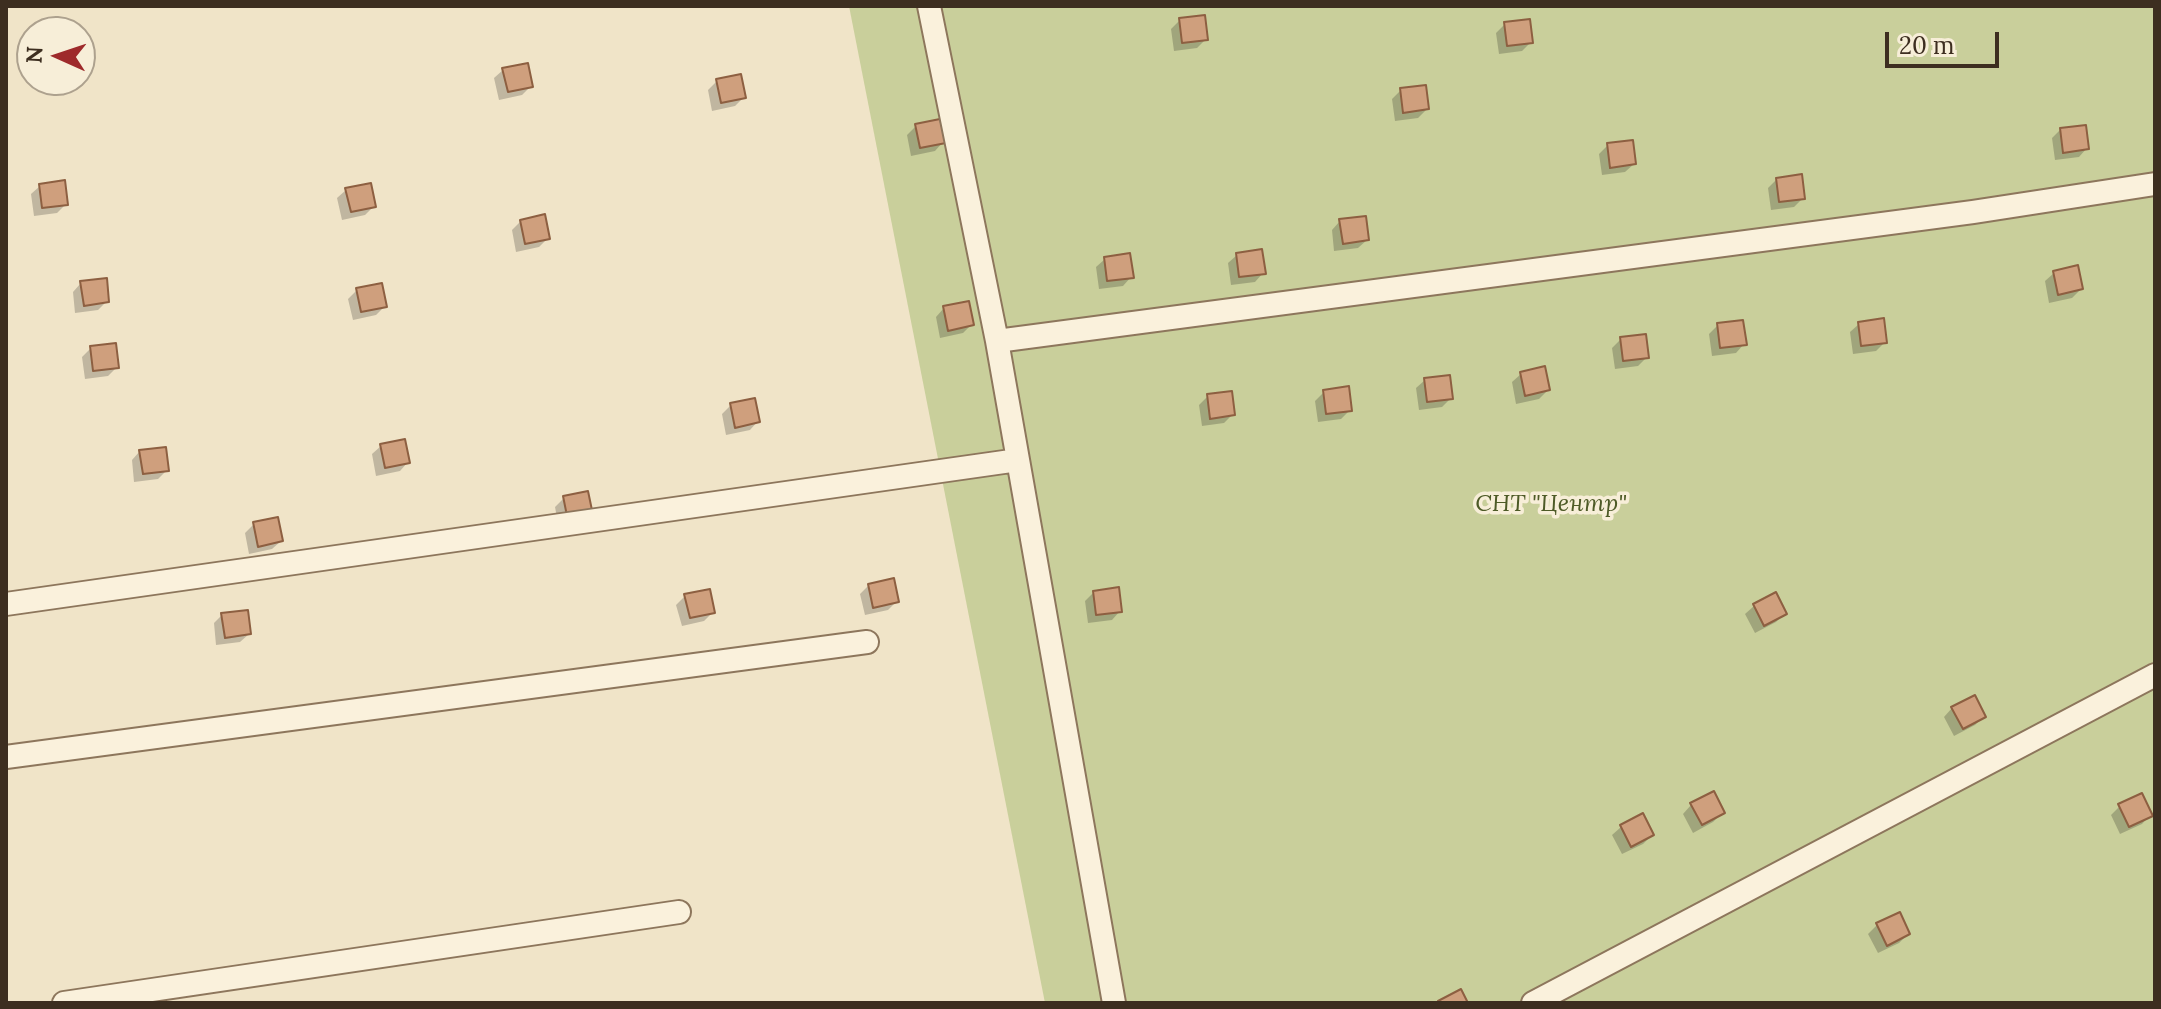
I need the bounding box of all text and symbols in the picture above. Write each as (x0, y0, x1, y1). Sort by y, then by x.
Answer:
north arrow (16, 16, 96, 96)
scale bar (1889, 16, 2003, 66)
text: 20 m (1899, 30, 1955, 61)
text: N (20, 46, 48, 64)
park label: СНТ "Центр" (1475, 490, 1627, 518)

